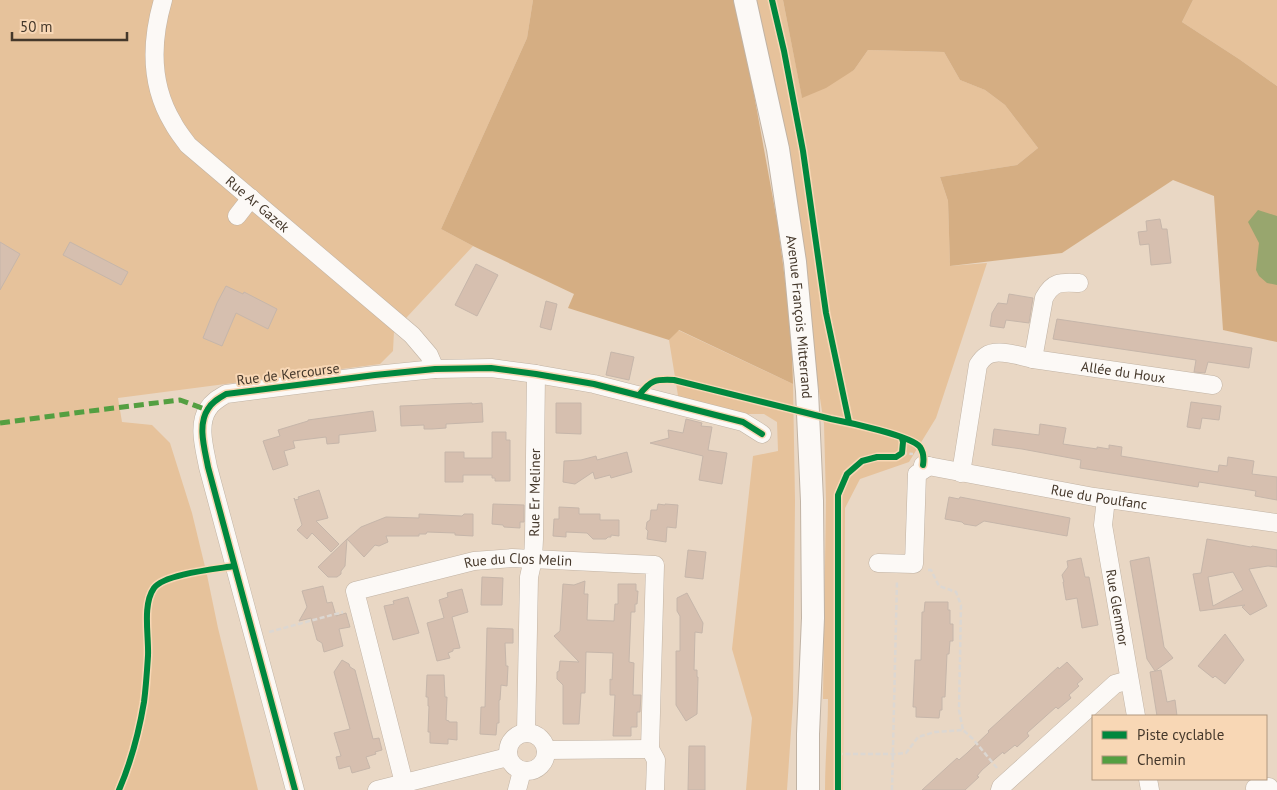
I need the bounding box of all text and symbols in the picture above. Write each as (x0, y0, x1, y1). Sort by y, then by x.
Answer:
scale bar (12, 10, 128, 42)
text: 50 m (20, 17, 53, 36)
street label: Rue Ar Gazek (222, 172, 294, 236)
street label: Avenue François Mitterrand (782, 234, 816, 399)
street label: Allée du Houx (1080, 357, 1167, 387)
street label: Rue de Kercourse (236, 359, 340, 389)
street label: Rue Er Meliner (525, 448, 544, 537)
street label: Rue du Poulfanc (1049, 480, 1148, 513)
street label: Rue du Clos Melin (462, 549, 573, 572)
street label: Rue Glenmor (1102, 568, 1133, 648)
legend (1092, 715, 1267, 780)
text: Piste cyclable (1137, 725, 1224, 744)
text: Chemin (1137, 750, 1186, 769)

